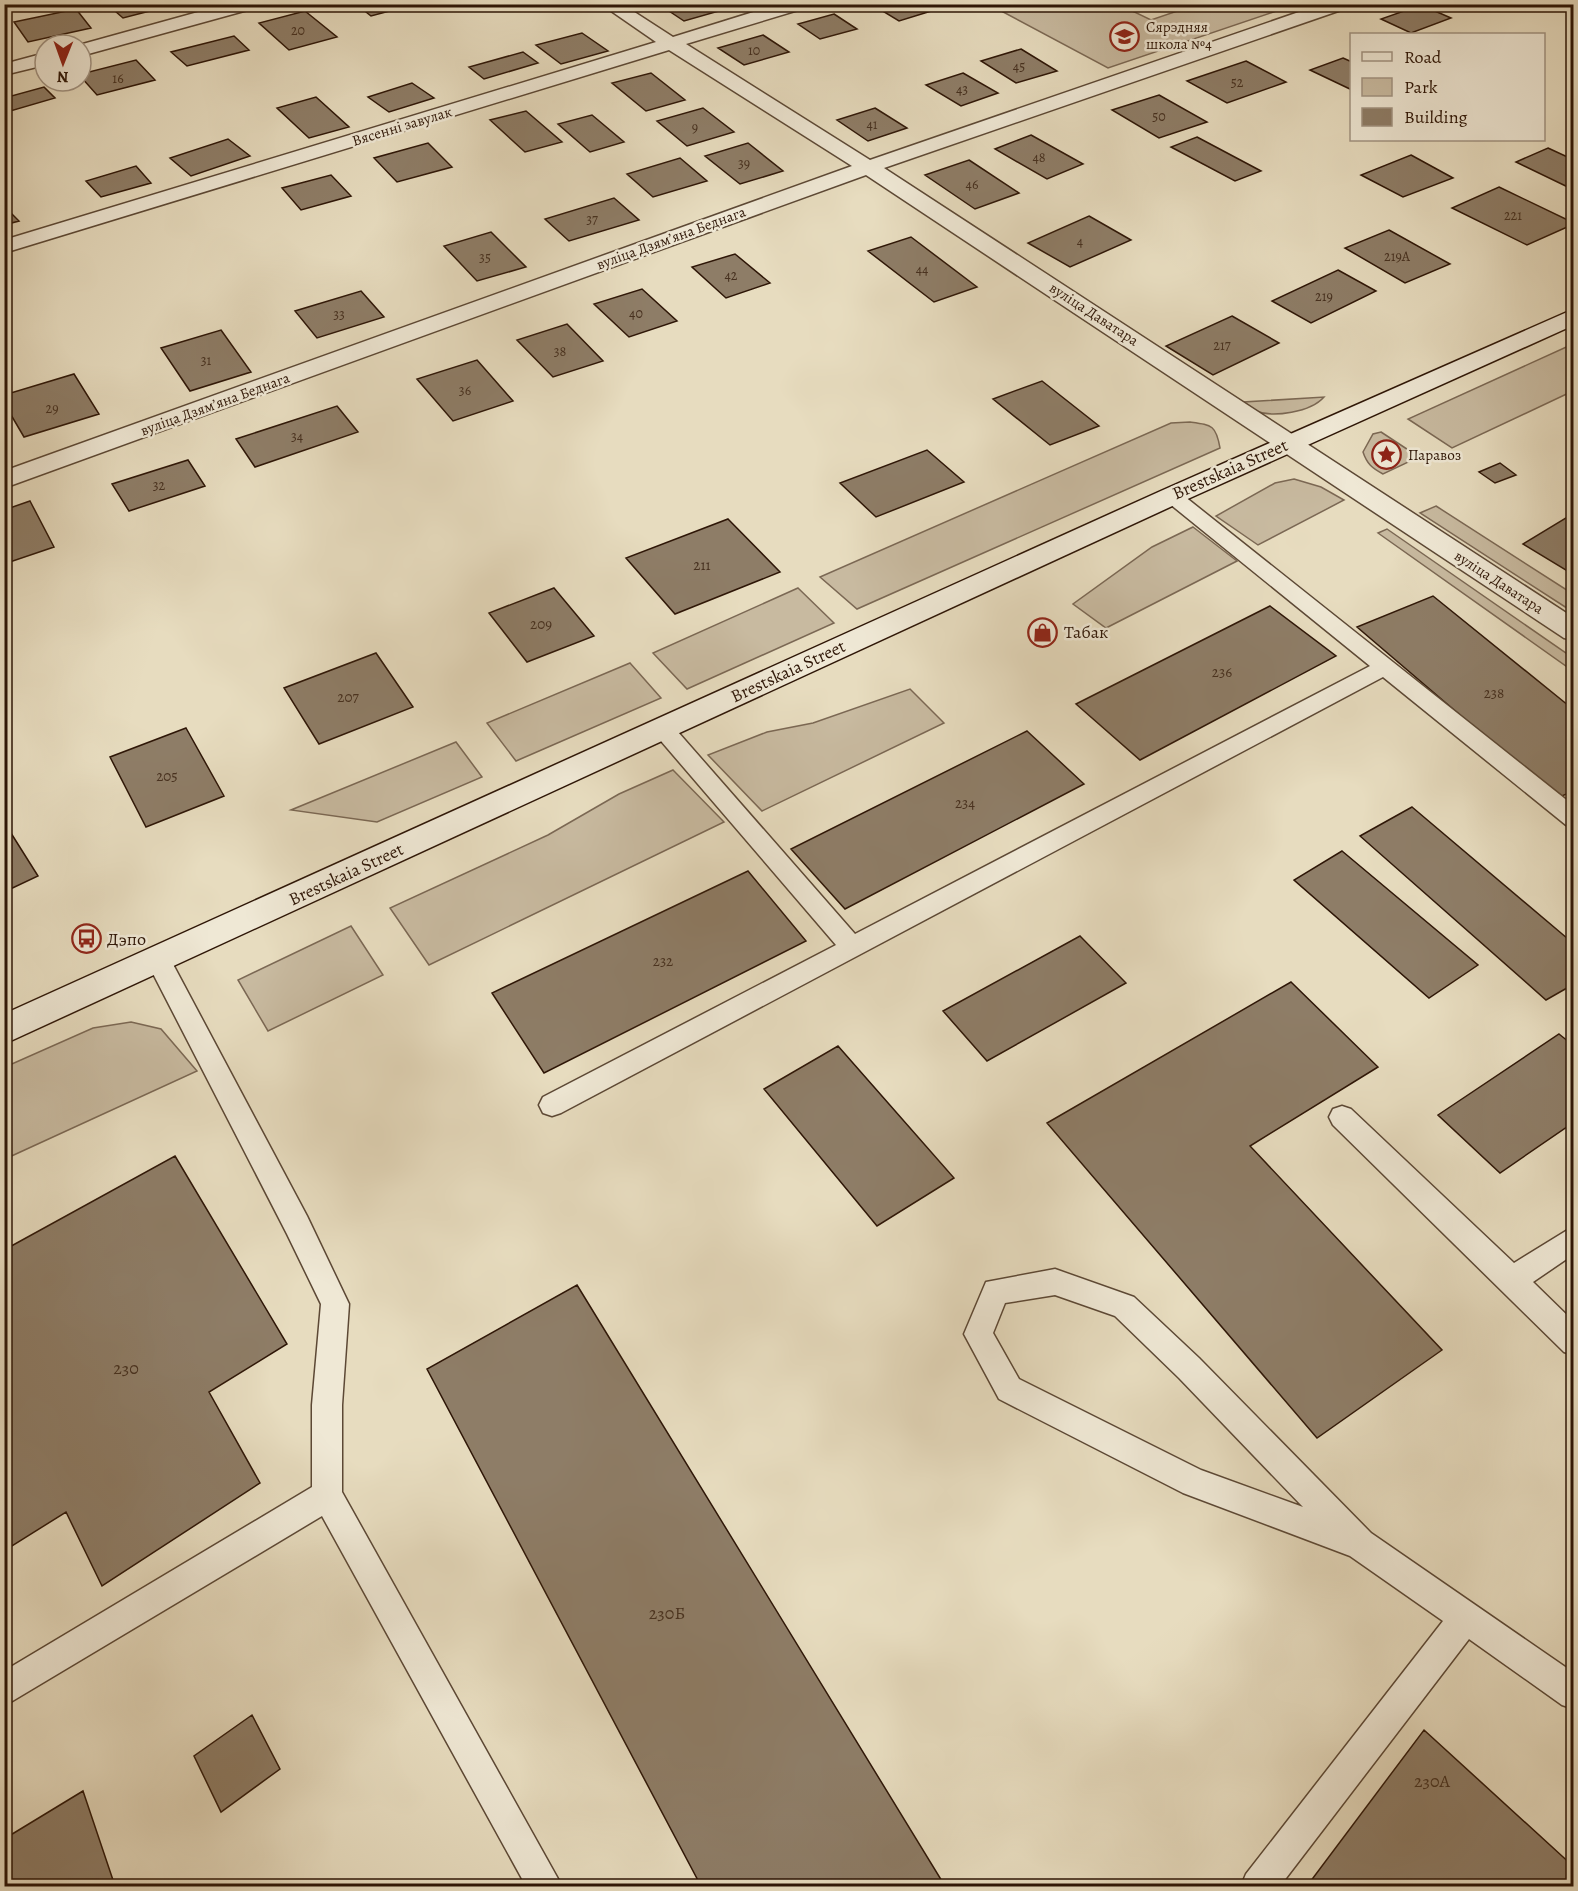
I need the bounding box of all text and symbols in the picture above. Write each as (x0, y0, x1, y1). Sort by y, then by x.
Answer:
place label: Сярэдняя школа №4 (1146, 17, 1212, 54)
school or university icon: Сярэдняя школа №4 (1109, 20, 1141, 52)
house number: 20 (291, 21, 305, 40)
north arrow (33, 33, 93, 93)
legend (1350, 33, 1545, 141)
house number: 10 (748, 41, 760, 60)
text: Road (1404, 45, 1442, 69)
house number: 45 (1013, 57, 1025, 76)
text: N (56, 66, 69, 88)
house number: 16 (112, 69, 124, 88)
house number: 52 (1231, 73, 1244, 92)
text: Park (1404, 75, 1438, 99)
house number: 43 (956, 80, 968, 99)
street label: Вясенні завулак (350, 101, 455, 151)
text: Building (1404, 105, 1468, 129)
house number: 50 (1152, 107, 1166, 126)
house number: 41 (866, 115, 878, 134)
house number: 9 (692, 118, 698, 137)
house number: 48 (1032, 148, 1046, 167)
house number: 39 (738, 154, 750, 173)
house number: 46 (966, 175, 978, 194)
street label: вуліца Дзямʼяна Беднага (594, 202, 749, 274)
house number: 221 (1504, 206, 1522, 225)
house number: 37 (586, 210, 598, 229)
house number: 4 (1077, 232, 1083, 251)
house number: 219А (1384, 247, 1411, 266)
house number: 35 (479, 248, 491, 267)
house number: 44 (916, 260, 928, 279)
house number: 42 (725, 266, 738, 285)
street label: вуліца Даватара (1045, 278, 1143, 350)
house number: 219 (1315, 287, 1333, 306)
house number: 40 (629, 304, 643, 323)
house number: 33 (333, 305, 345, 324)
house number: 217 (1213, 336, 1231, 355)
house number: 38 (554, 342, 567, 361)
house number: 31 (201, 351, 212, 370)
street label: вуліца Дзямʼяна Беднага (138, 368, 293, 440)
house number: 36 (459, 381, 471, 400)
house number: 29 (45, 399, 59, 418)
house number: 34 (291, 427, 303, 446)
street label: Brestskaia Street (1168, 433, 1292, 505)
place icon: Паравоз (1371, 439, 1403, 471)
place label: Паравоз (1408, 445, 1461, 465)
house number: 32 (153, 476, 166, 495)
street label: вуліца Даватара (1450, 546, 1548, 618)
house number: 211 (693, 555, 711, 575)
house number: 209 (530, 614, 552, 634)
shop icon: Табак (1027, 616, 1059, 648)
place label: Табак (1064, 620, 1108, 644)
street label: Brestskaia Street (727, 634, 849, 708)
house number: 236 (1212, 662, 1232, 682)
house number: 238 (1484, 683, 1504, 703)
house number: 207 (337, 687, 359, 707)
house number: 205 (156, 766, 178, 786)
house number: 234 (955, 793, 975, 813)
street label: Brestskaia Street (285, 837, 407, 911)
bus stop icon: Дэпо (70, 923, 102, 955)
place label: Дэпо (107, 927, 146, 951)
house number: 232 (653, 951, 673, 971)
house number: 230 (113, 1356, 139, 1380)
house number: 230Б (649, 1601, 685, 1625)
house number: 230А (1414, 1769, 1451, 1793)

